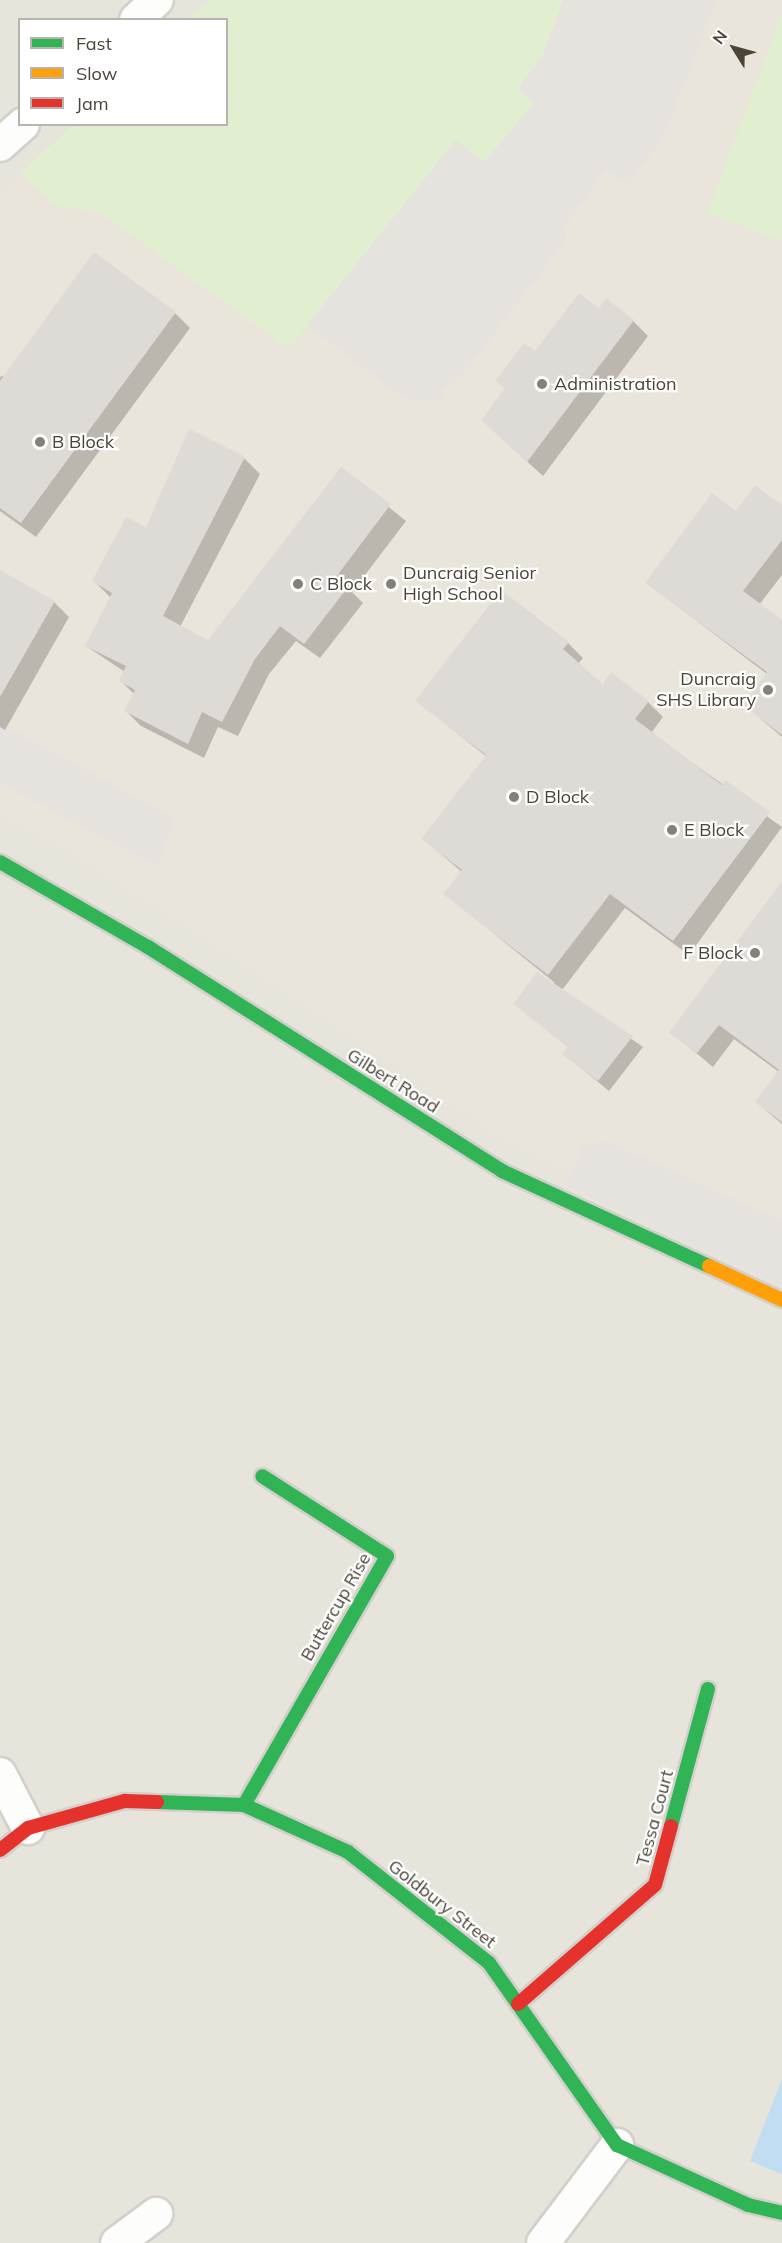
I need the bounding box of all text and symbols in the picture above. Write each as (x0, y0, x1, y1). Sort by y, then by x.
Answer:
legend (18, 18, 228, 126)
north arrow (704, 18, 764, 78)
text: N (708, 26, 731, 48)
text: Fast (76, 32, 112, 55)
text: Slow (76, 62, 117, 85)
text: Jam (76, 92, 109, 115)
place label: Administration (554, 373, 677, 395)
marker: Administration (535, 377, 549, 391)
place label: B Block (52, 431, 114, 453)
marker: B Block (33, 435, 47, 449)
place label: Duncraig Senior High School (403, 563, 536, 606)
place label: C Block (310, 573, 372, 595)
marker: C Block (291, 577, 305, 591)
marker: Duncraig Senior High School (384, 577, 398, 591)
place label: Duncraig SHS Library (656, 669, 756, 712)
marker: Duncraig SHS Library (761, 683, 775, 697)
place label: D Block (526, 786, 589, 808)
marker: D Block (507, 790, 521, 804)
place label: E Block (684, 819, 744, 841)
marker: E Block (665, 823, 679, 837)
place label: F Block (683, 942, 743, 964)
marker: F Block (748, 946, 762, 960)
street label: Gilbert Road (343, 1044, 443, 1118)
street label: Buttercup Rise (296, 1549, 376, 1665)
street label: Tessa Court (632, 1768, 678, 1868)
street label: Goldbury Street (384, 1855, 500, 1953)

